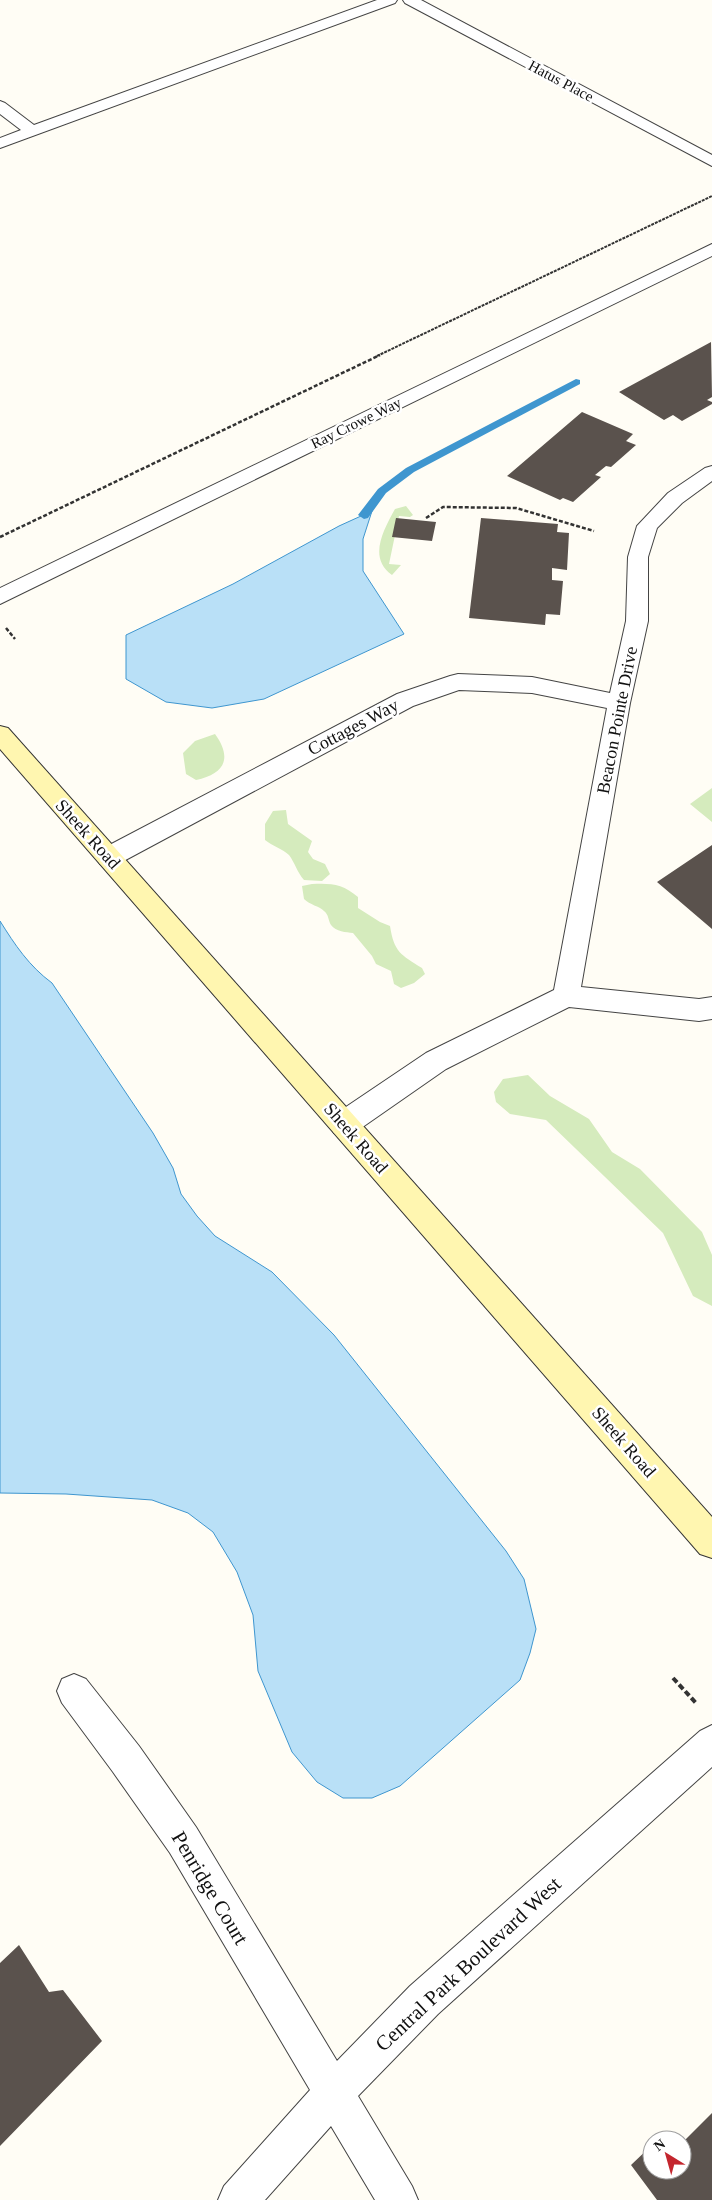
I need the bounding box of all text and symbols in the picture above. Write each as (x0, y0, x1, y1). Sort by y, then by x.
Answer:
street label: Hatus Place (526, 57, 597, 105)
street label: Ray Crowe Way (308, 394, 404, 452)
street label: Beacon Pointe Drive (593, 644, 641, 796)
street label: Cottages Way (304, 695, 402, 759)
street label: Sheek Road (52, 795, 124, 873)
street label: Sheek Road (320, 1099, 392, 1177)
street label: Sheek Road (588, 1403, 660, 1481)
street label: Penridge Court (167, 1827, 253, 1949)
street label: Central Park Boulevard West (370, 1872, 566, 2056)
north arrow (642, 2130, 692, 2180)
text: N (651, 2136, 668, 2154)

